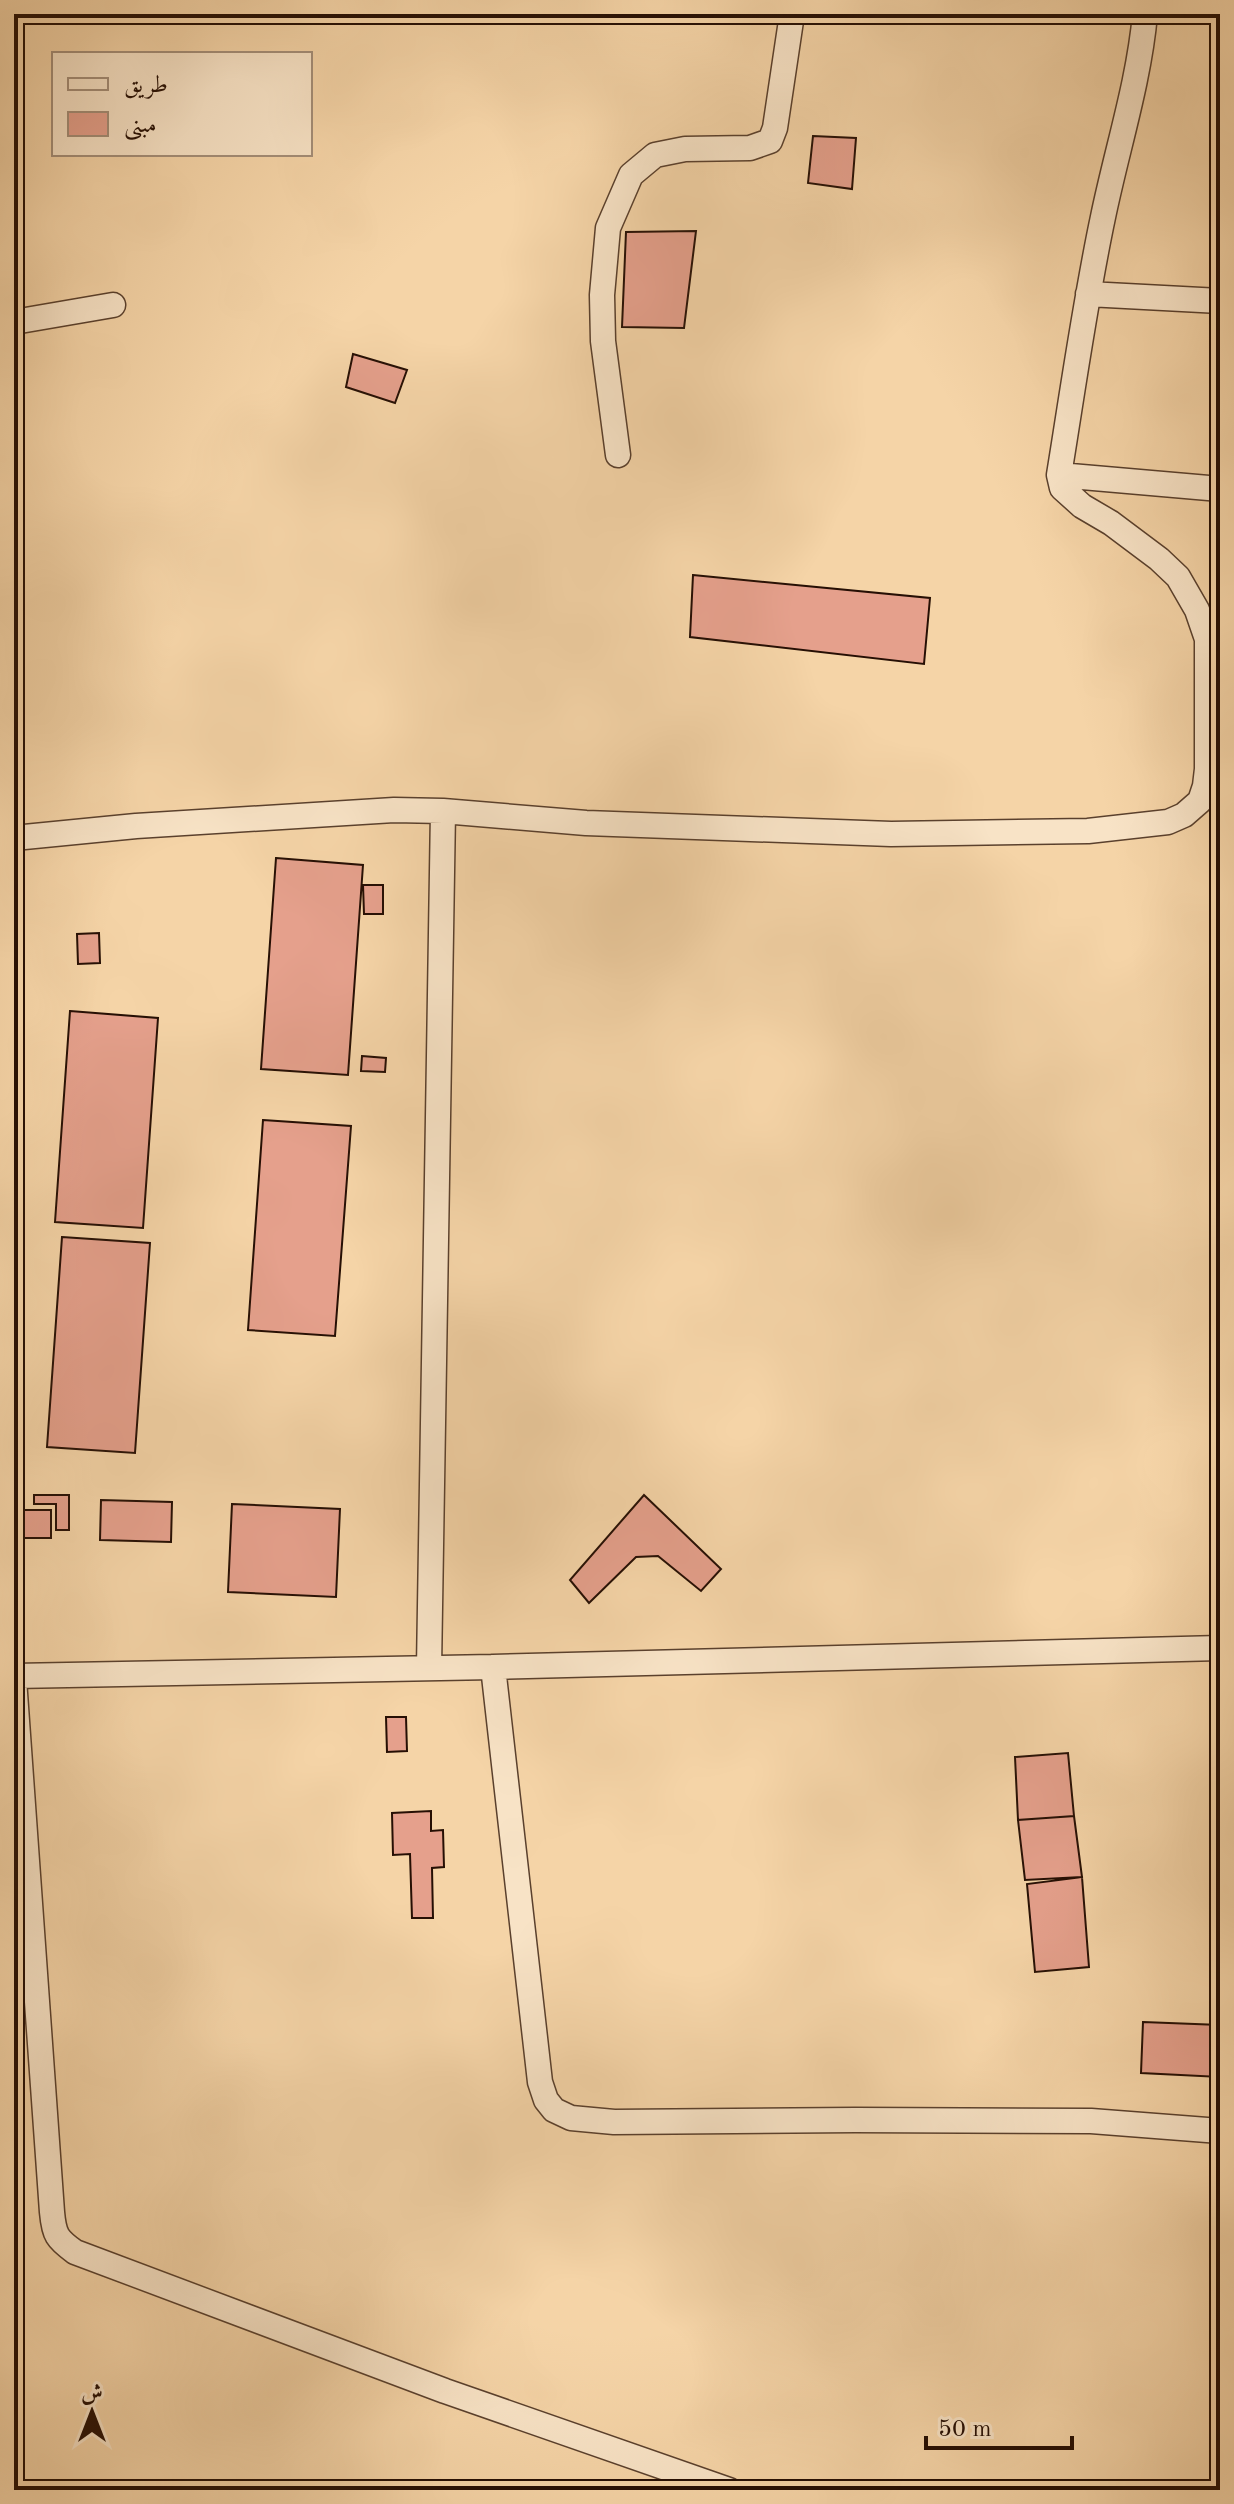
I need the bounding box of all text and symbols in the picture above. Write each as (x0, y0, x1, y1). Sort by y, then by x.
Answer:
legend (52, 52, 312, 156)
text: طريق (124, 74, 168, 99)
text: مبنى (124, 114, 157, 141)
north arrow (52, 2372, 132, 2452)
text: ش (81, 2383, 103, 2405)
scale bar (926, 2400, 1072, 2450)
text: 50 m (938, 2418, 992, 2442)

